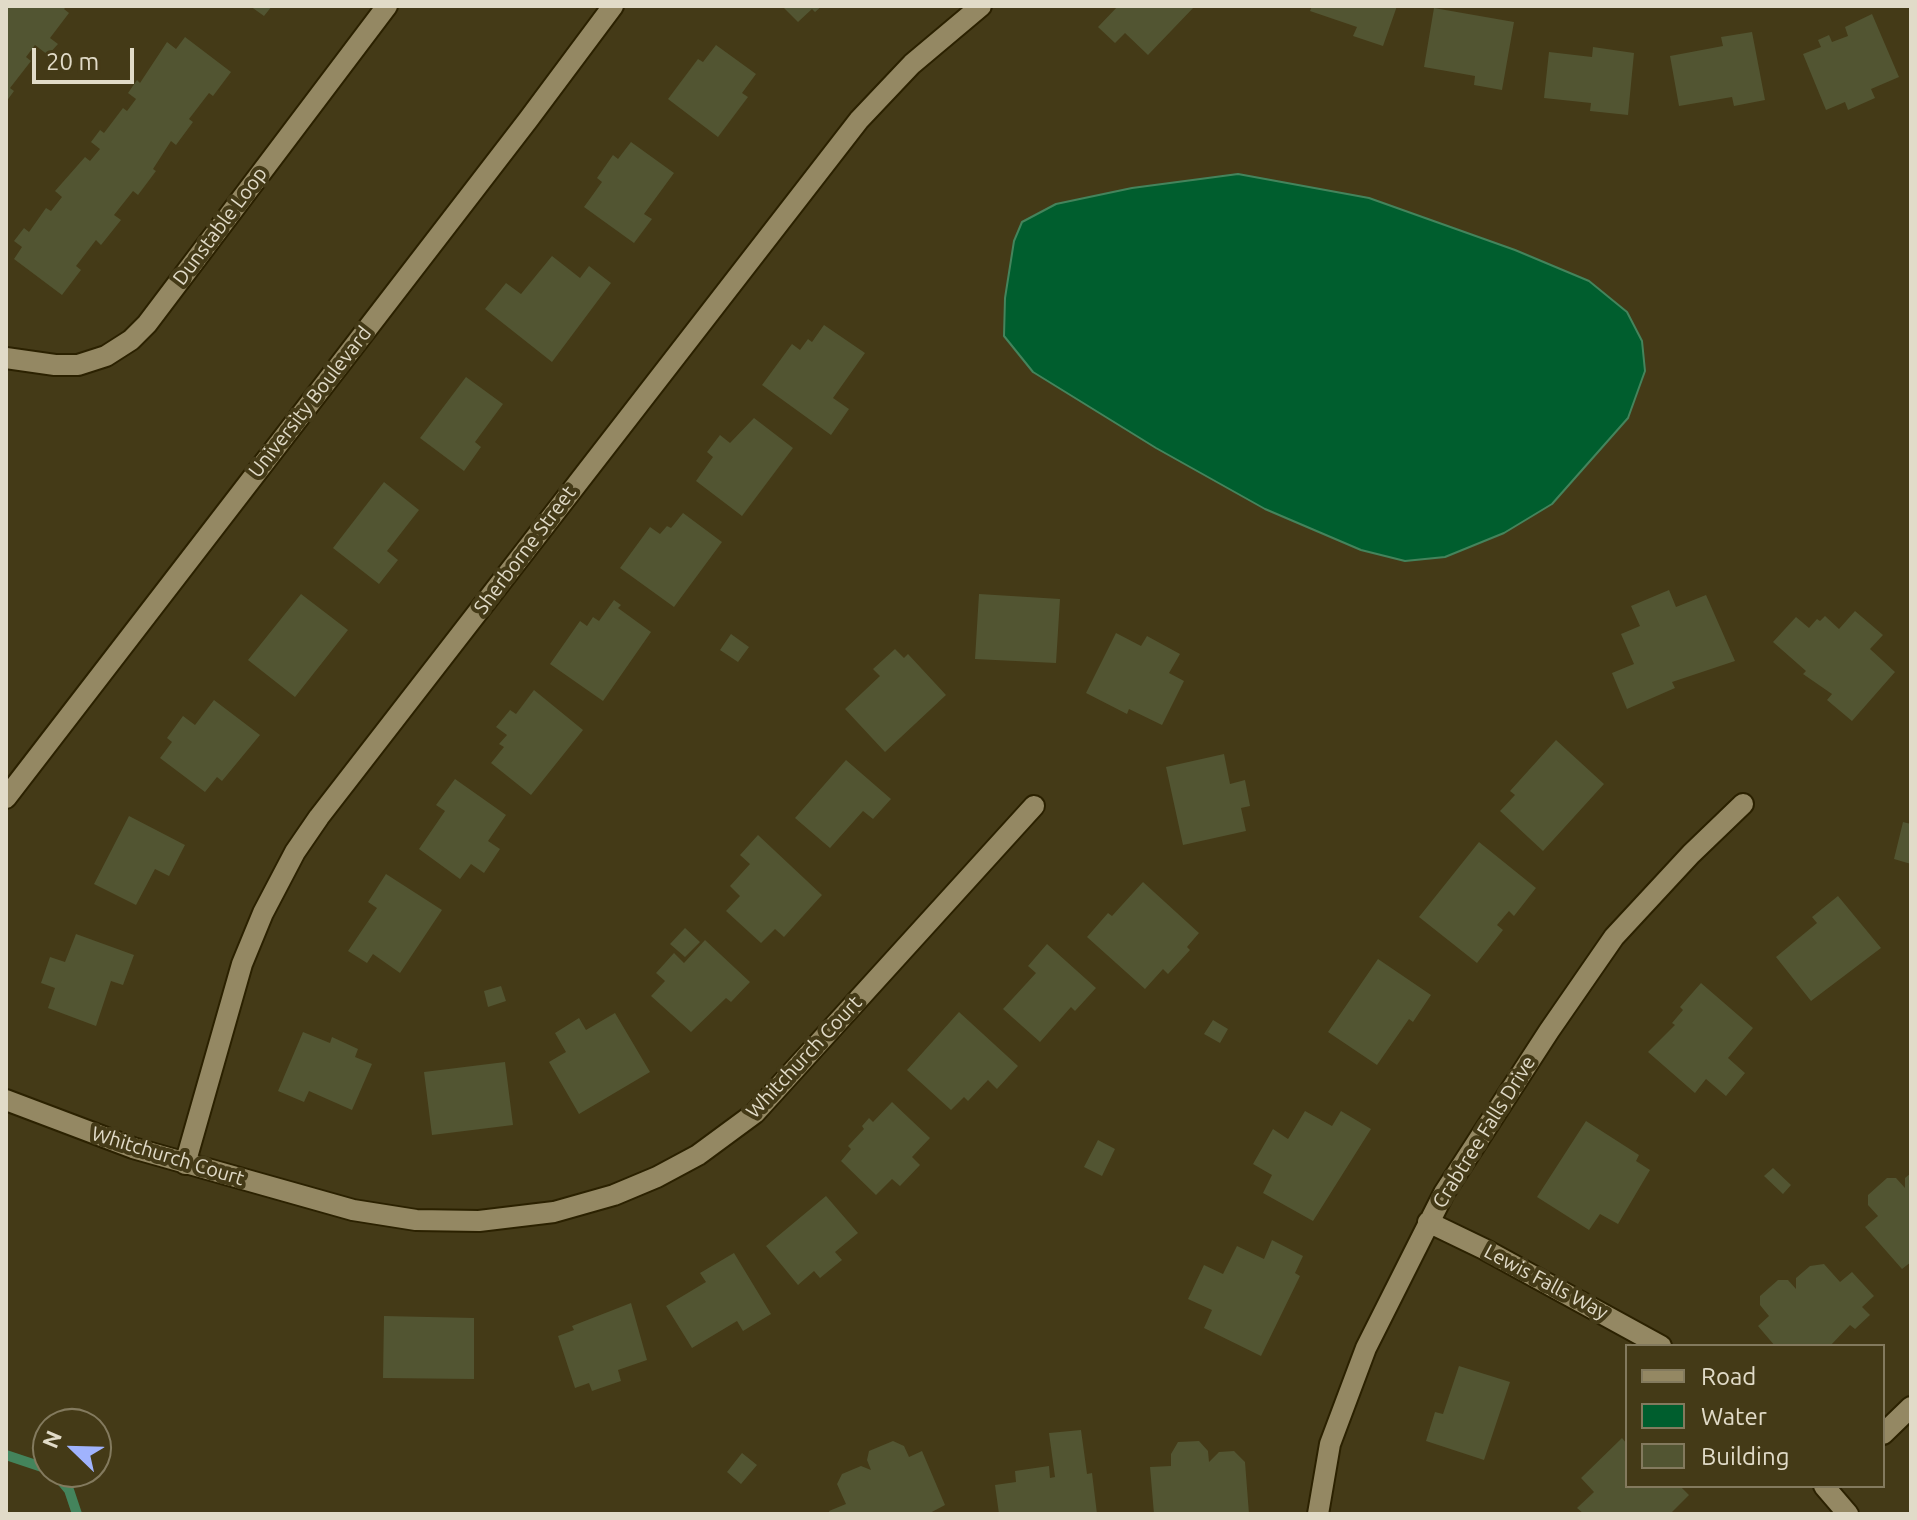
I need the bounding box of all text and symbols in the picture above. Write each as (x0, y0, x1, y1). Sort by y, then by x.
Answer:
scale bar (36, 32, 138, 82)
text: 20 m (46, 48, 99, 75)
street label: Dunstable Loop (168, 162, 272, 290)
street label: University Boulevard (244, 322, 376, 482)
street label: Sherborne Street (469, 481, 581, 619)
street label: Whitchurch Court (741, 991, 867, 1123)
street label: Crabtree Falls Drive (1427, 1051, 1541, 1213)
street label: Whitchurch Court (89, 1121, 247, 1191)
street label: Lewis Falls Way (1480, 1239, 1612, 1325)
legend (1625, 1344, 1885, 1488)
text: Road (1701, 1363, 1756, 1390)
text: Water (1701, 1403, 1767, 1430)
north arrow (32, 1408, 112, 1488)
text: N (37, 1427, 66, 1452)
text: Building (1701, 1443, 1789, 1470)

